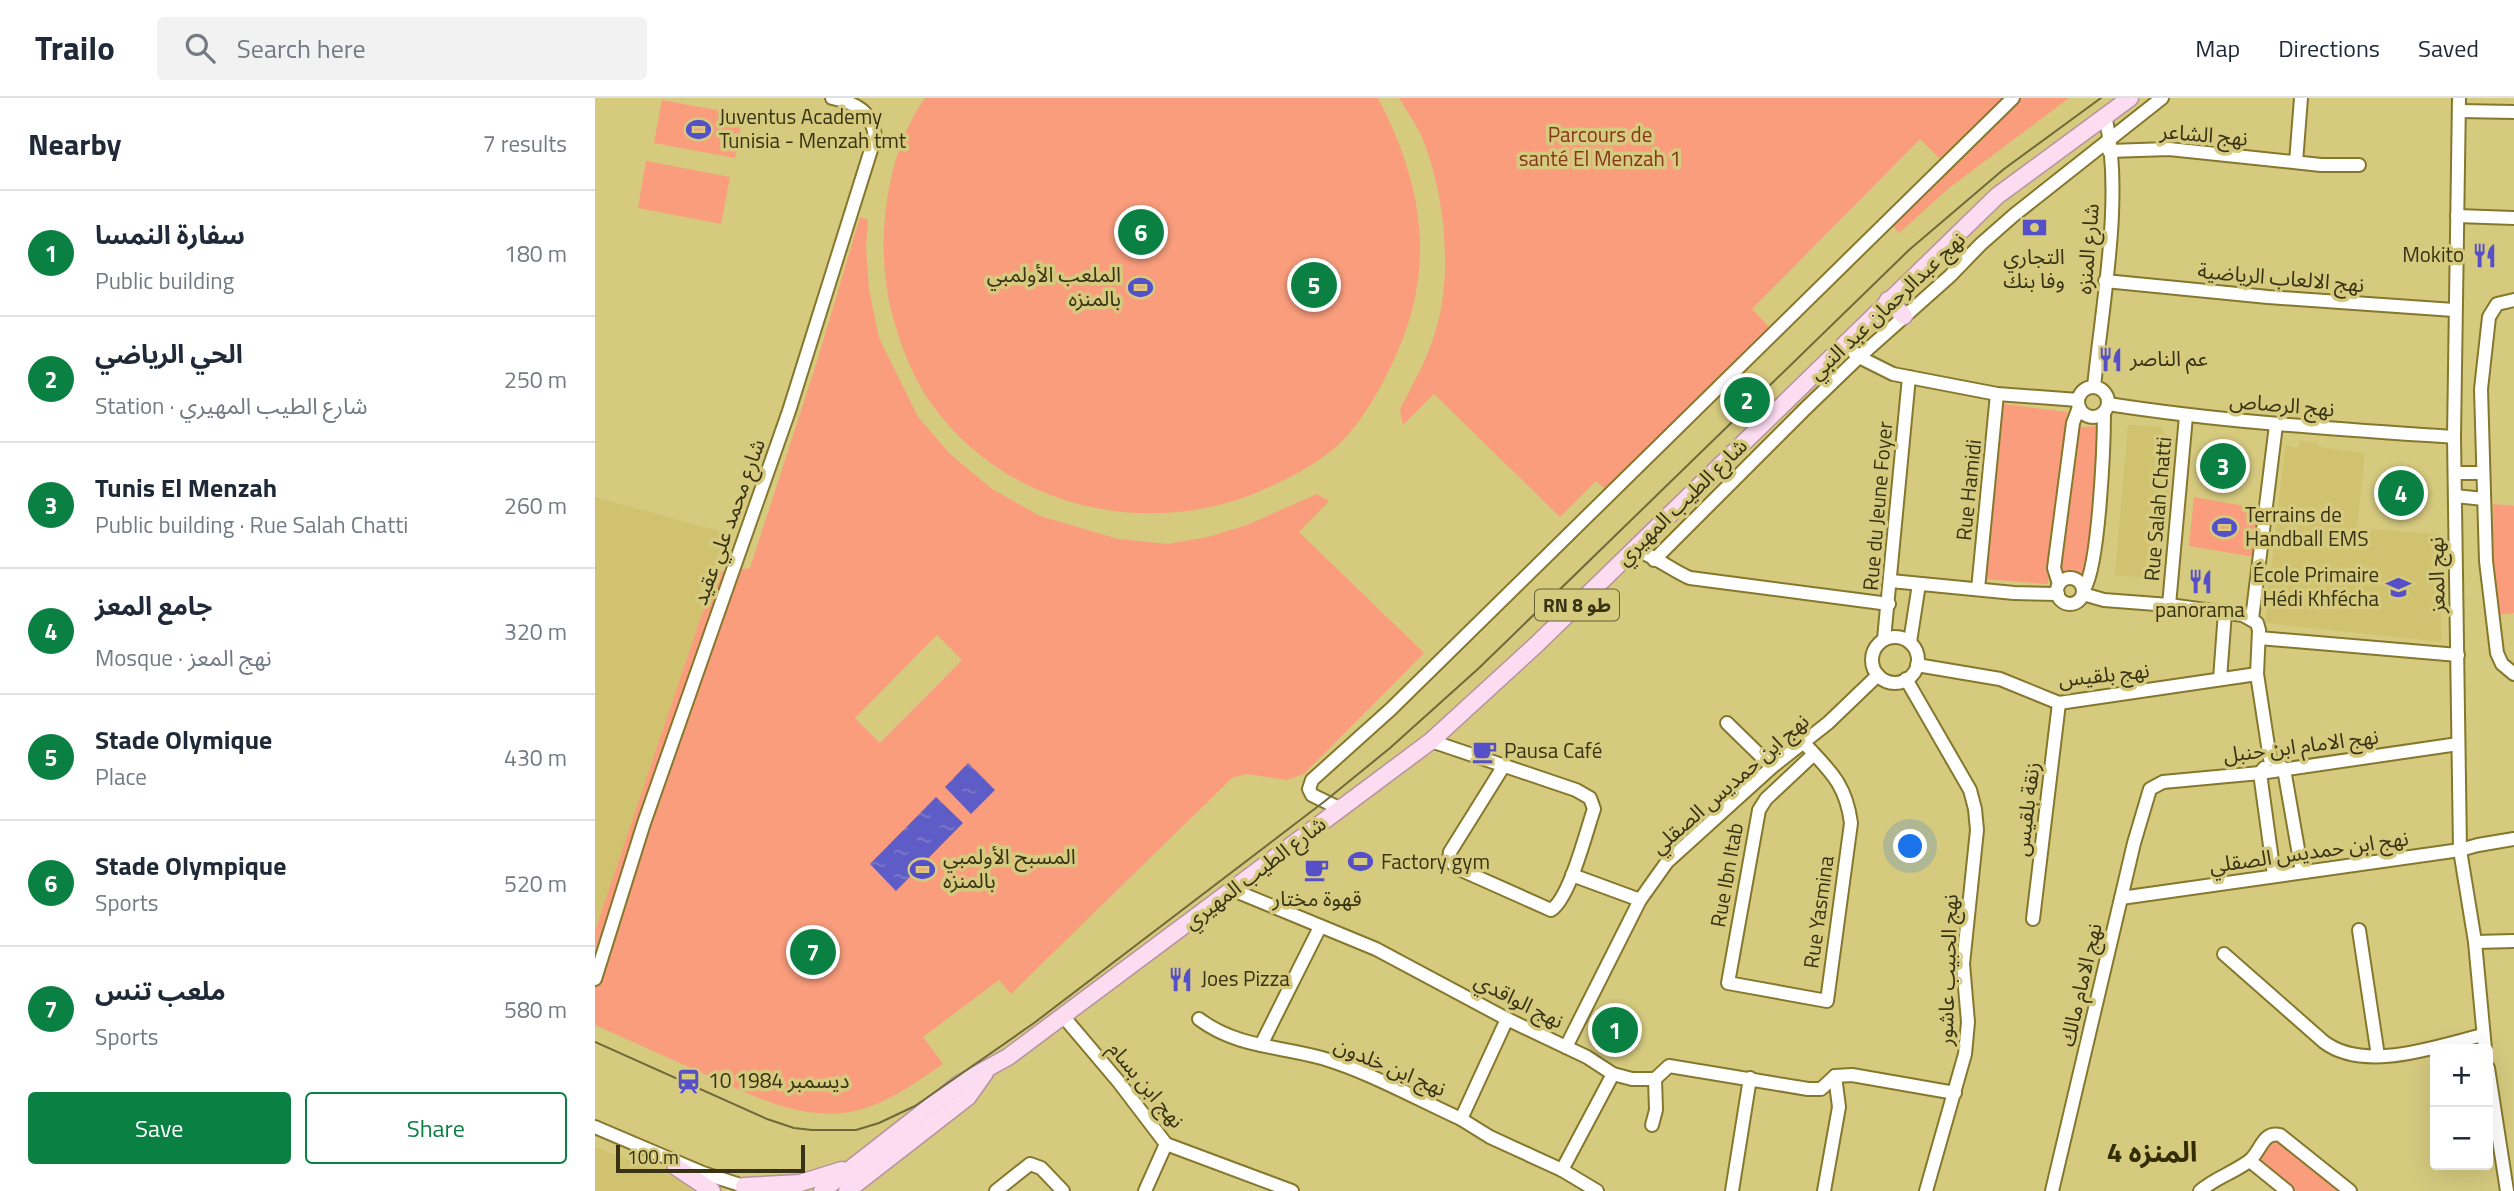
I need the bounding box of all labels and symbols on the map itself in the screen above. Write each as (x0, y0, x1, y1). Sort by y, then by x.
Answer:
place label: Juventus Academy Tunisia - Menzah tmt (719, 100, 907, 156)
street label: نهج الشاعر (2158, 114, 2249, 154)
sports icon: Juventus Academy Tunisia - Menzah tmt (685, 115, 713, 143)
park label: Parcours de santé El Menzah 1 (1519, 118, 1681, 174)
street label: شارع المنزه (2067, 202, 2107, 296)
pin: 6 (1118, 206, 1164, 258)
bank icon: التجاري وفا بنك (2020, 214, 2048, 242)
street label: نهج عبدالرحمان عبد النبي (1800, 224, 1973, 387)
place label: Mokito (2402, 238, 2464, 270)
place label: التجاري وفا بنك (2003, 240, 2065, 296)
restaurant icon: Mokito (2470, 241, 2498, 269)
street label: نهج الالعاب الرياضية (2196, 254, 2366, 300)
place label: الملعب الأولمبي بالمنزه (987, 258, 1121, 314)
pin: 5 (1291, 259, 1337, 311)
sports icon: الملعب الأولمبي بالمنزه (1127, 273, 1155, 301)
place label: عم الناصر (2129, 342, 2208, 374)
restaurant icon: عم الناصر (2096, 345, 2124, 373)
pin: 2 (1724, 374, 1770, 426)
street label: نهج الرصاص (2228, 383, 2336, 425)
street label: Rue du Jeune Foyer (1854, 420, 1900, 592)
street label: شارع الطيب المهيري (1608, 430, 1755, 573)
street label: شارع محمد علي عقيد (683, 434, 774, 610)
street label: Rue Salah Chatti (2135, 435, 2179, 583)
street label: Rue Hamidi (1947, 438, 1989, 542)
pin: 3 (2200, 440, 2246, 492)
pin: 4 (2378, 467, 2424, 519)
place label: Terrains de Handball EMS (2245, 498, 2369, 554)
sports icon: Terrains de Handball EMS (2211, 513, 2239, 541)
street label: نهج المعز (2419, 537, 2453, 614)
place label: École Primaire Hédi Khfécha (2253, 558, 2379, 614)
restaurant icon: panorama (2186, 567, 2214, 595)
school or university icon: École Primaire Hédi Khfécha (2385, 573, 2413, 601)
road number: RN 8 طو (1535, 590, 1619, 620)
place label: panorama (2155, 593, 2245, 625)
street label: نهج بلقيس (2057, 653, 2151, 695)
street label: نهج ابن حمديس الصقلي (1643, 705, 1816, 862)
street label: نهج الامام ابن حنبل (2221, 720, 2381, 771)
place label: Pausa Café (1504, 734, 1602, 766)
cafe icon: Pausa Café (1470, 737, 1498, 765)
street label: زنقة بلقيس (2004, 760, 2048, 858)
street label: شارع الطيب المهيري (1176, 808, 1333, 937)
street label: Rue Ibn Itab (1701, 820, 1751, 930)
street label: نهج ابن حمديس الصقلي (2207, 821, 2411, 882)
your location (1893, 829, 1927, 863)
place label: المسبح الأولمبي بالمنزه (943, 840, 1076, 896)
place label: Factory gym (1381, 845, 1490, 877)
sports icon: Factory gym (1347, 848, 1375, 876)
street label: Rue Yasmina (1794, 853, 1842, 970)
sports icon: المسبح الأولمبي بالمنزه (909, 855, 937, 883)
cafe icon: قهوة مختار (1303, 856, 1331, 884)
place label: قهوة مختار (1271, 882, 1362, 914)
street label: نهج الحبيب عاشور (1928, 894, 1966, 1047)
street label: نهج الامام مالك (2050, 920, 2111, 1050)
pin: 7 (790, 926, 836, 978)
place label: Joes Pizza (1201, 962, 1290, 994)
street label: نهج الواقدي (1469, 964, 1570, 1037)
restaurant icon: Joes Pizza (1167, 965, 1195, 993)
pin: 1 (1592, 1004, 1638, 1056)
street label: نهج ابن خلدون (1329, 1028, 1451, 1104)
street label: نهج ابن بسام (1100, 1034, 1193, 1135)
place label: 10 ديسمبر 1984 (708, 1064, 850, 1096)
station icon: 10 ديسمبر 1984 (674, 1067, 702, 1095)
district label: المنزه 4 (2107, 1130, 2197, 1173)
scale bar (616, 1142, 805, 1174)

